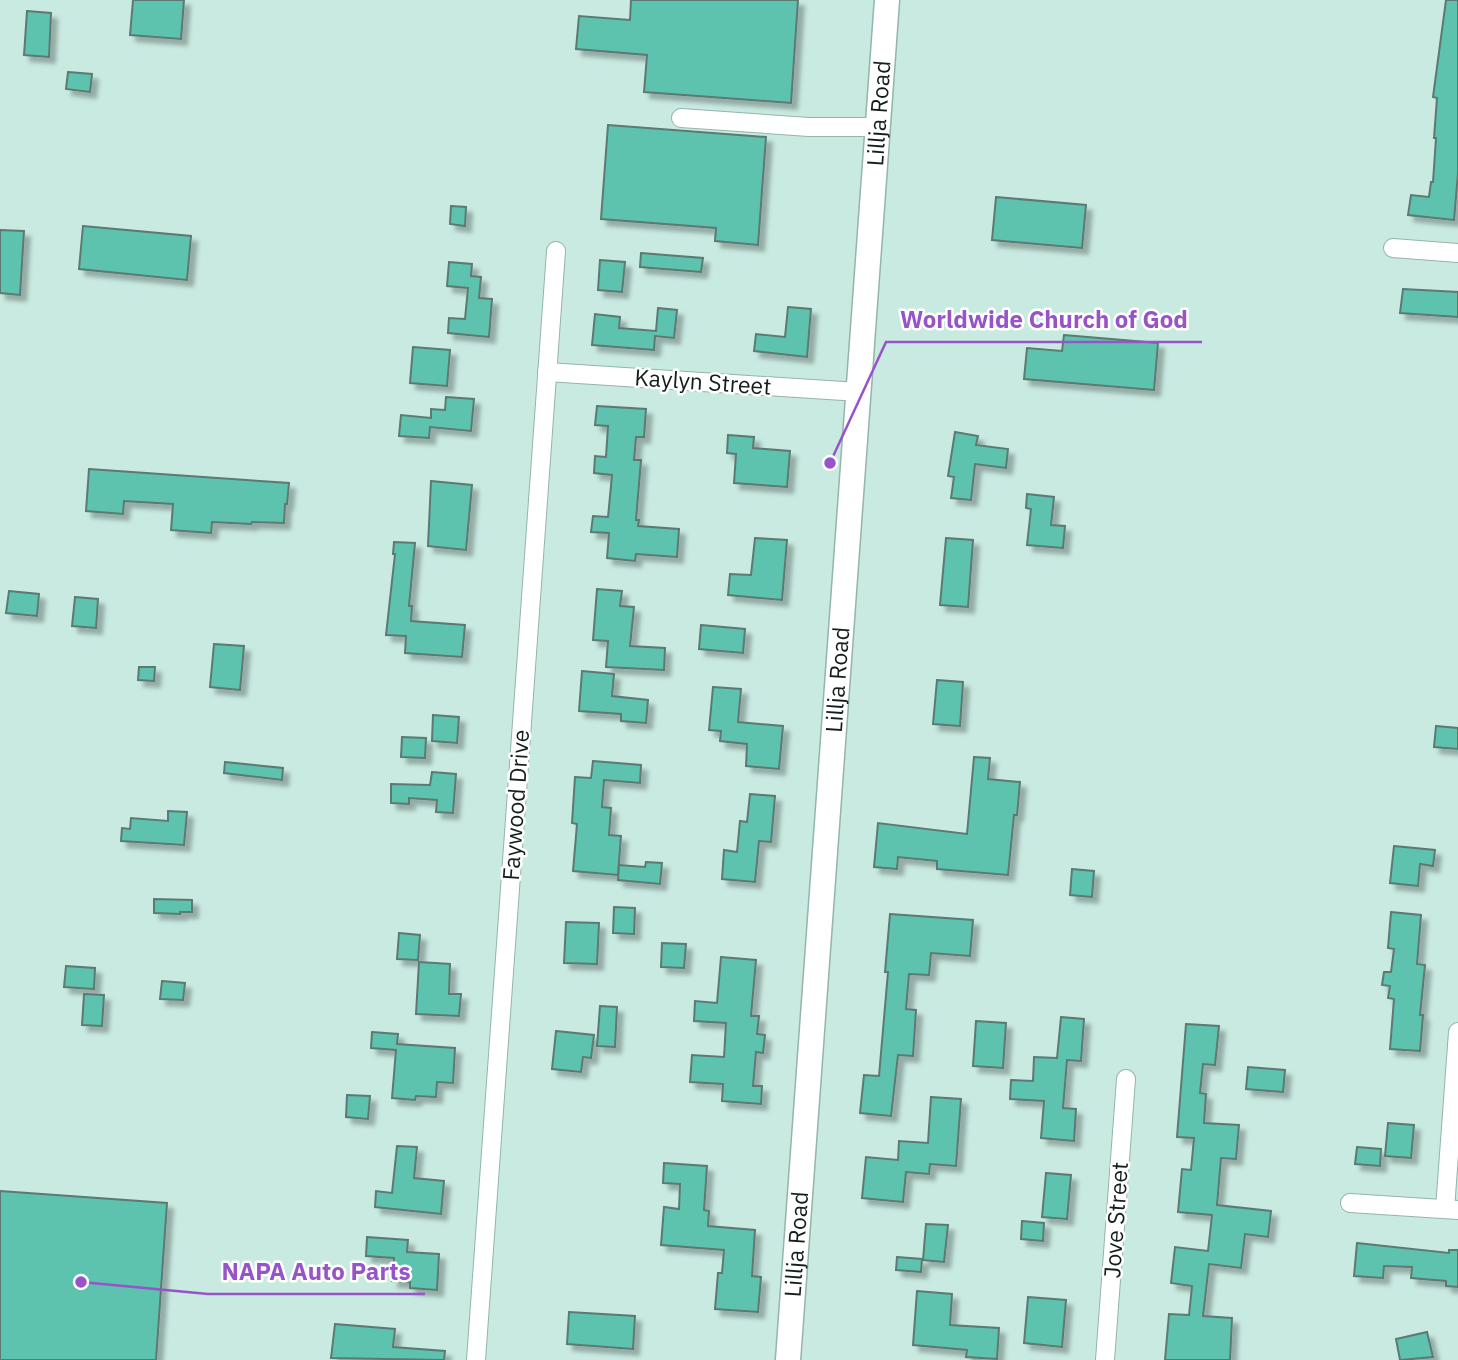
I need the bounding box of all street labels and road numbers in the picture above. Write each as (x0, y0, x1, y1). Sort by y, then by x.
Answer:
street label: Lillja Road (859, 59, 897, 167)
street label: Kaylyn Street (634, 361, 772, 401)
street label: Lillja Road (818, 626, 855, 734)
street label: Faywood Drive (495, 729, 535, 881)
street label: Jove Street (1096, 1161, 1134, 1279)
street label: Lillja Road (777, 1190, 814, 1298)

